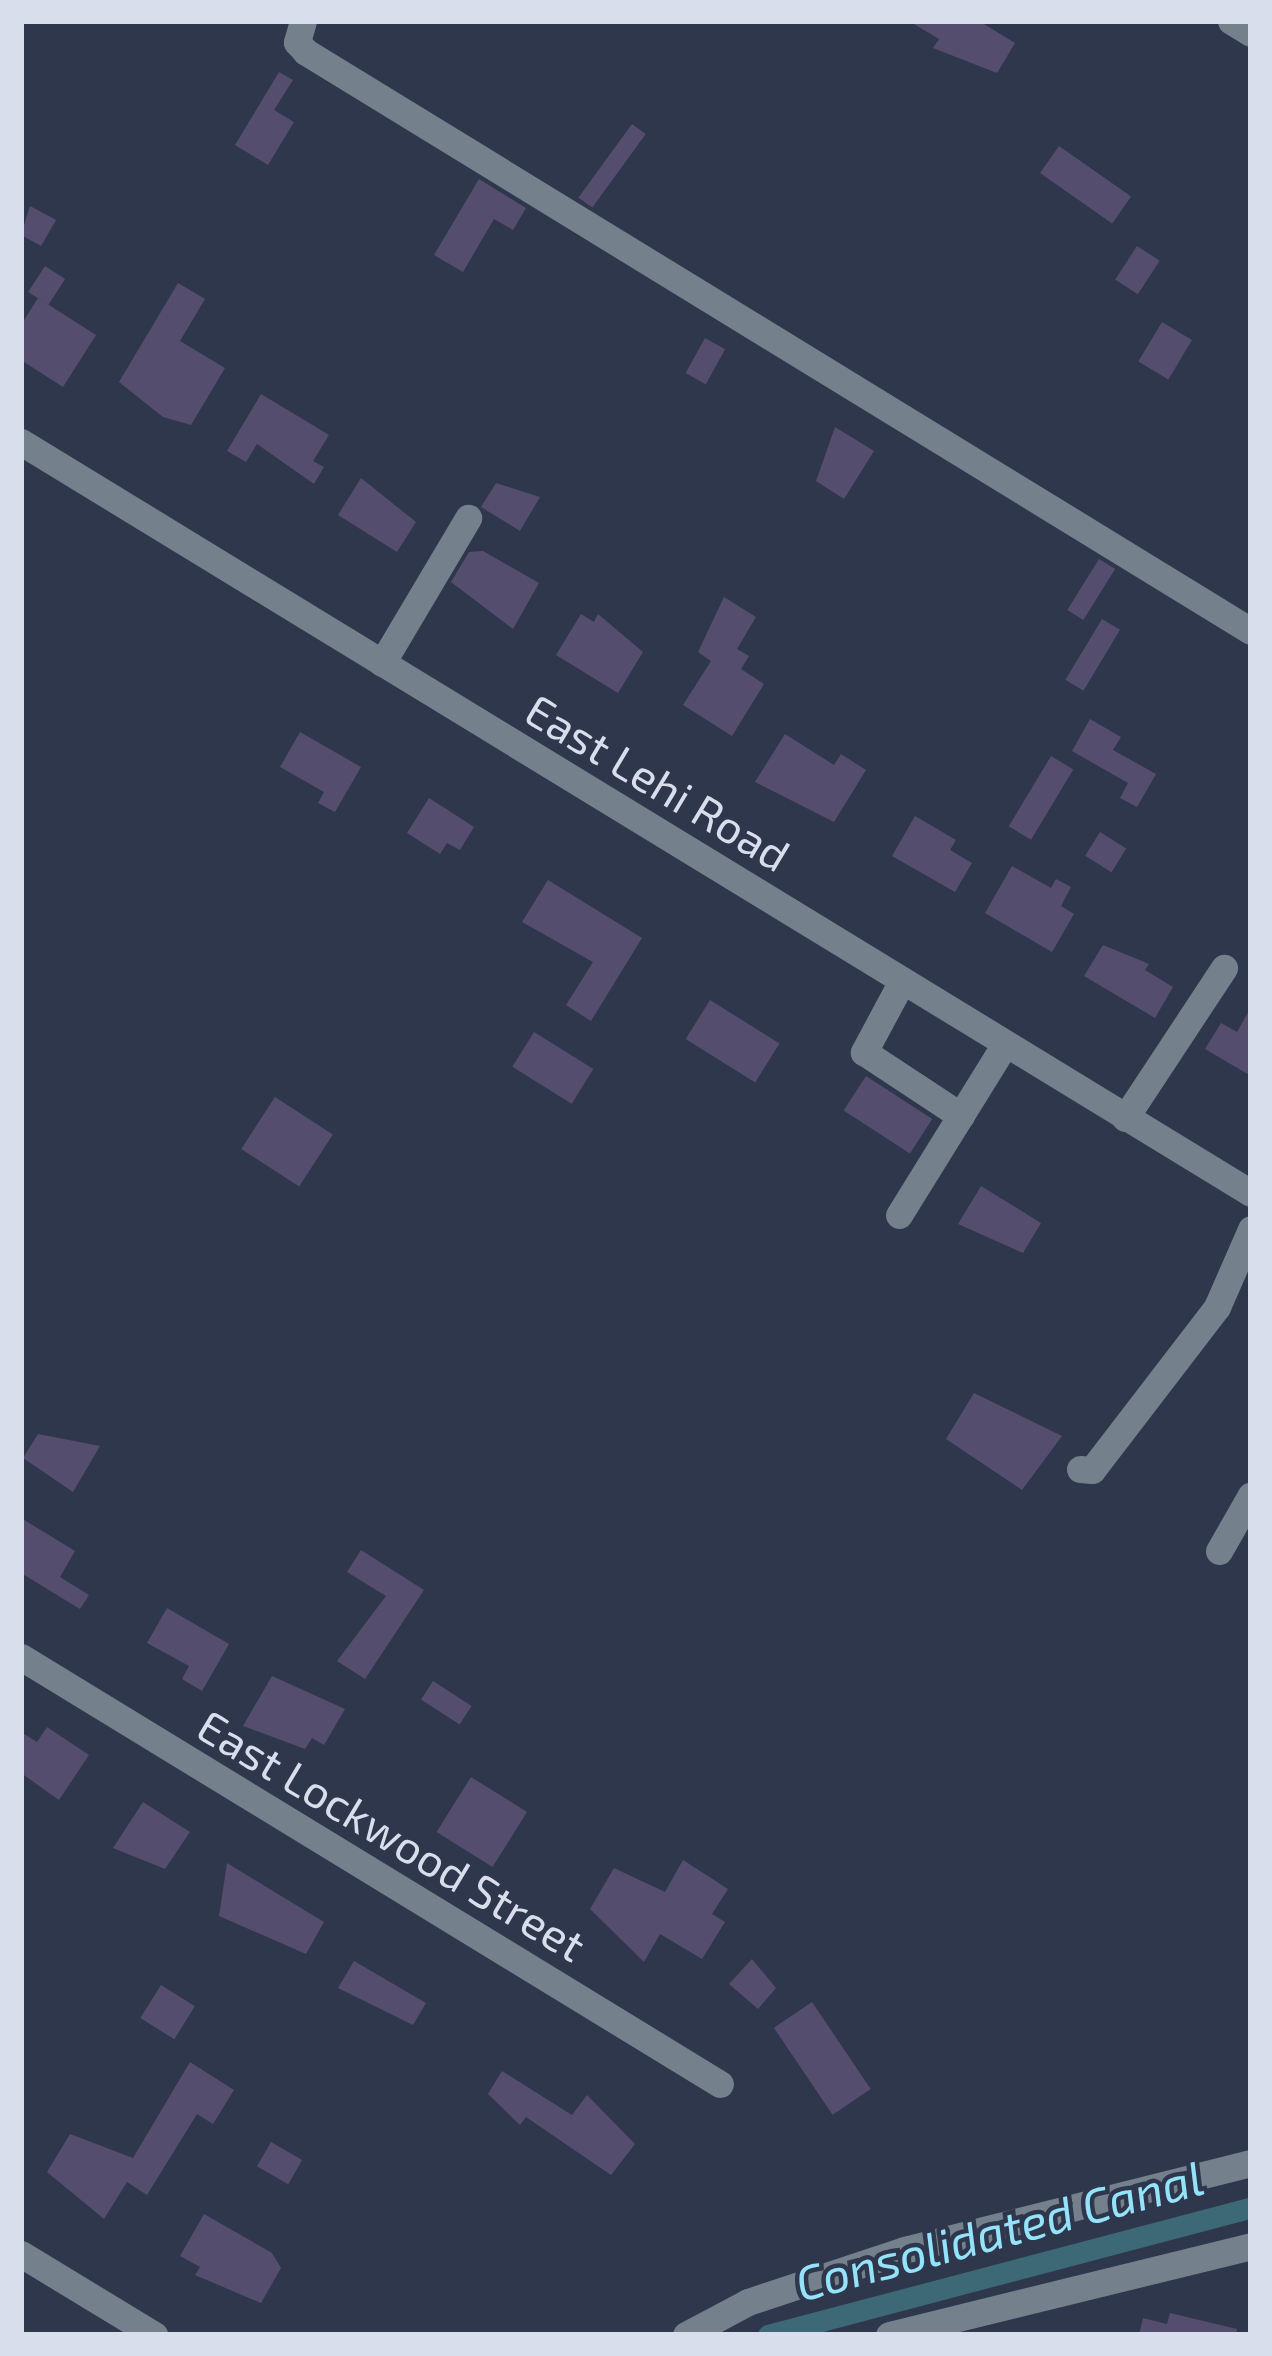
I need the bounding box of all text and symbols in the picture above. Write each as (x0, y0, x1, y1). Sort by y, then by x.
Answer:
street label: East Lehi Road (516, 682, 800, 882)
street label: East Lockwood Street (188, 1698, 596, 1972)
water label: Consolidated Canal (789, 2148, 1209, 2312)

